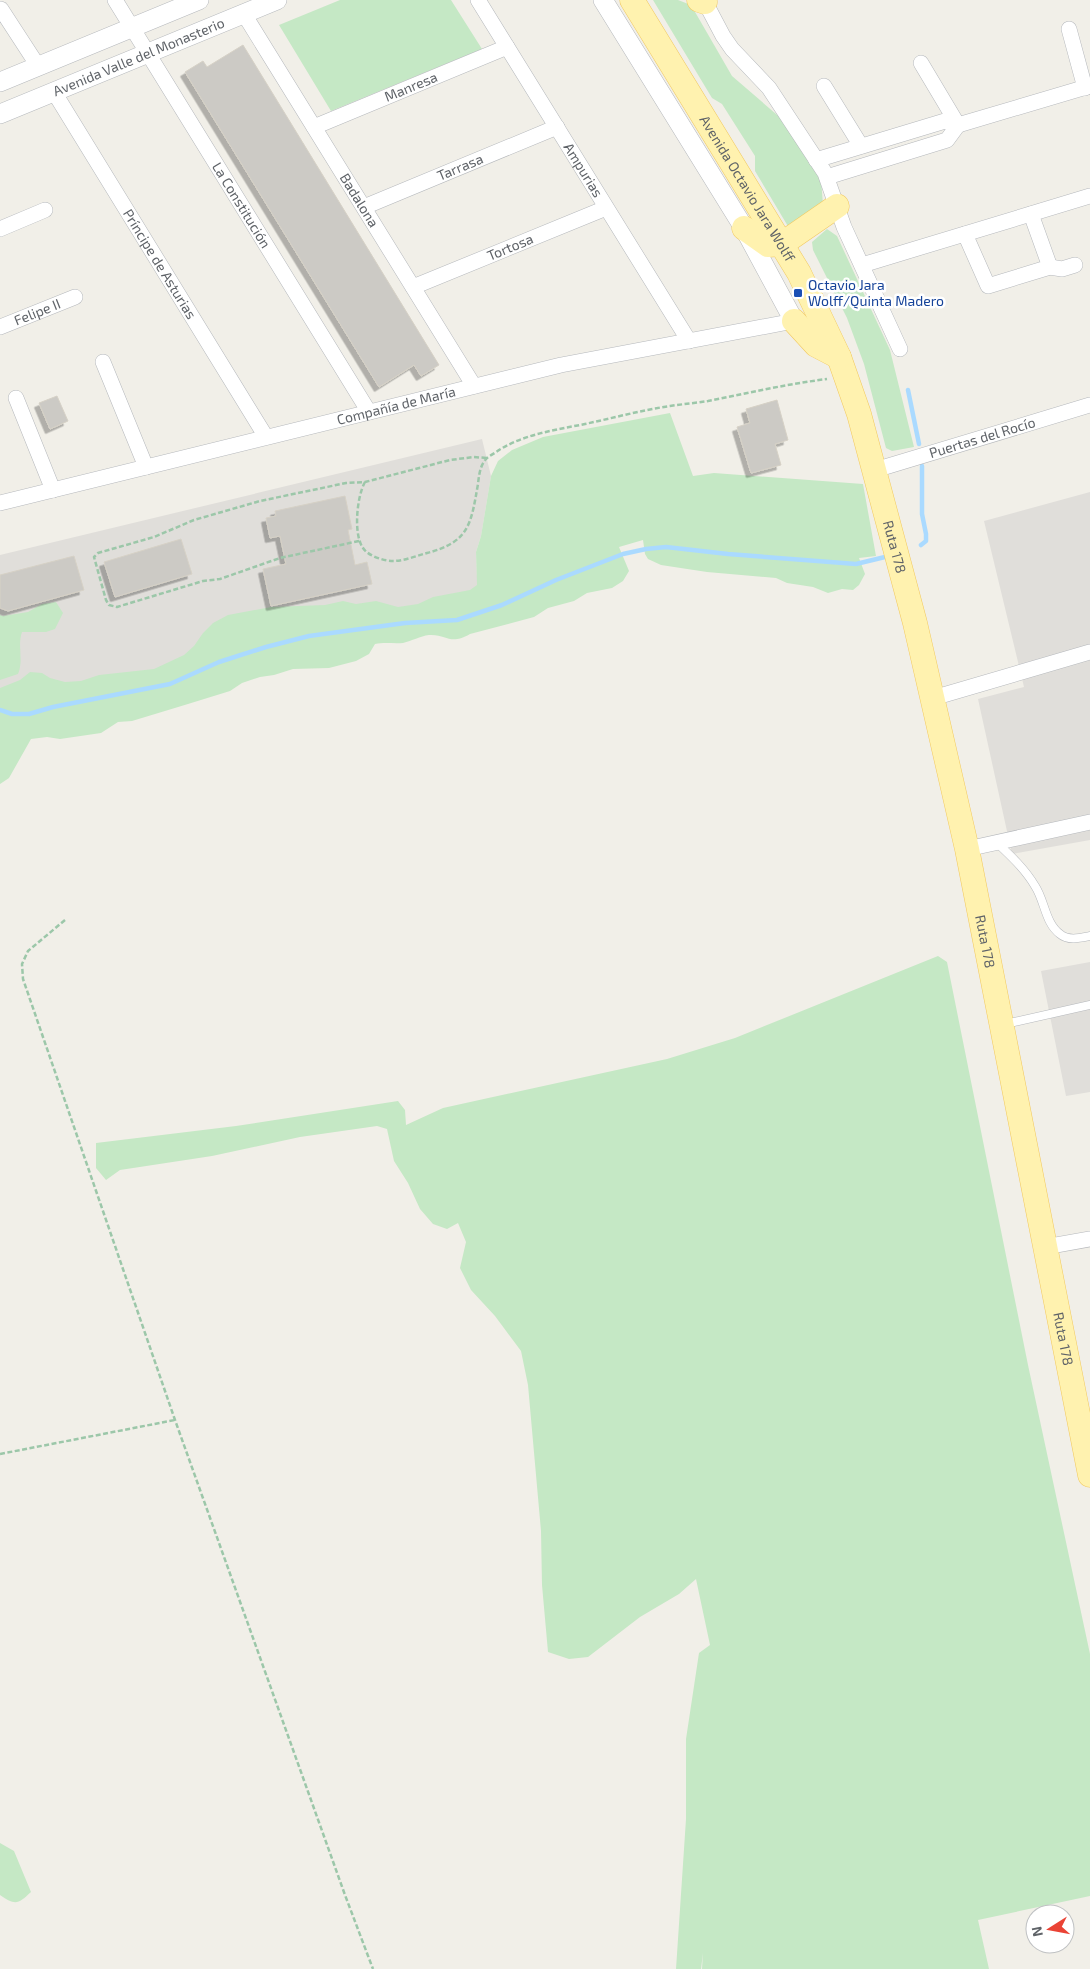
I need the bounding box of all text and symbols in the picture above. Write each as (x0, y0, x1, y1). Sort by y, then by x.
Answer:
street label: Avenida Valle del Monasterio (50, 14, 227, 99)
street label: Manresa (382, 68, 440, 105)
street label: Avenida Octavio Jara Wolff (697, 112, 800, 265)
street label: Ampurias (560, 139, 607, 200)
street label: Tarrasa (434, 150, 485, 184)
street label: La Constitución (209, 159, 275, 251)
street label: Badalona (337, 170, 383, 230)
street label: Príncipe de Asturias (120, 206, 200, 322)
street label: Tortosa (484, 230, 536, 264)
place label: Octavio Jara Wolff/Quinta Madero (808, 276, 944, 309)
marker: Octavio Jara Wolff/Quinta Madero (792, 287, 804, 299)
street label: Felipe II (11, 295, 63, 329)
street label: Compañía de María (335, 382, 457, 428)
street label: Puertas del Rocío (927, 413, 1037, 461)
street label: Ruta 178 (880, 518, 910, 575)
street label: Ruta 178 (972, 913, 999, 970)
street label: Ruta 178 (1050, 1311, 1077, 1367)
north arrow (1025, 1904, 1075, 1954)
text: N (1027, 1925, 1046, 1938)

